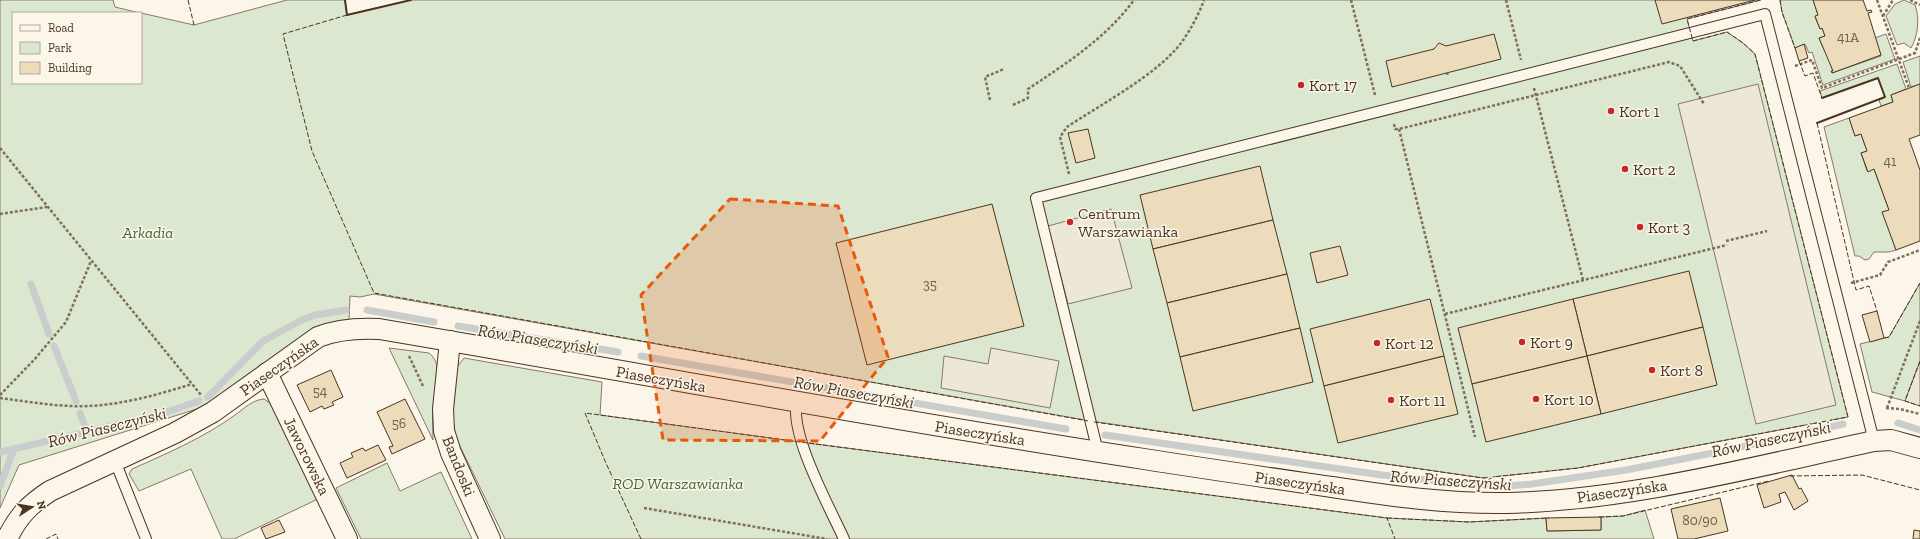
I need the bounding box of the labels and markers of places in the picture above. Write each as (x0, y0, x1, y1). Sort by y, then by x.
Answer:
place label: Kort 17 (1309, 76, 1357, 95)
marker: Kort 17 (1296, 80, 1306, 90)
place label: Kort 1 (1619, 102, 1660, 121)
marker: Kort 1 (1606, 106, 1616, 116)
place label: Kort 2 (1633, 160, 1676, 179)
marker: Kort 2 (1620, 164, 1630, 174)
place label: Centrum Warszawianka (1078, 204, 1178, 241)
marker: Centrum Warszawianka (1065, 217, 1075, 227)
place label: Kort 3 (1648, 218, 1690, 237)
marker: Kort 3 (1635, 222, 1645, 232)
place label: Kort 9 (1530, 333, 1573, 352)
place label: Kort 12 (1385, 334, 1434, 353)
marker: Kort 9 (1517, 337, 1527, 347)
marker: Kort 12 (1372, 338, 1382, 348)
place label: Kort 8 (1660, 361, 1703, 380)
marker: Kort 8 (1647, 365, 1657, 375)
place label: Kort 10 (1544, 390, 1594, 409)
place label: Kort 11 (1399, 391, 1446, 410)
marker: Kort 10 (1531, 394, 1541, 404)
marker: Kort 11 (1386, 395, 1396, 405)

